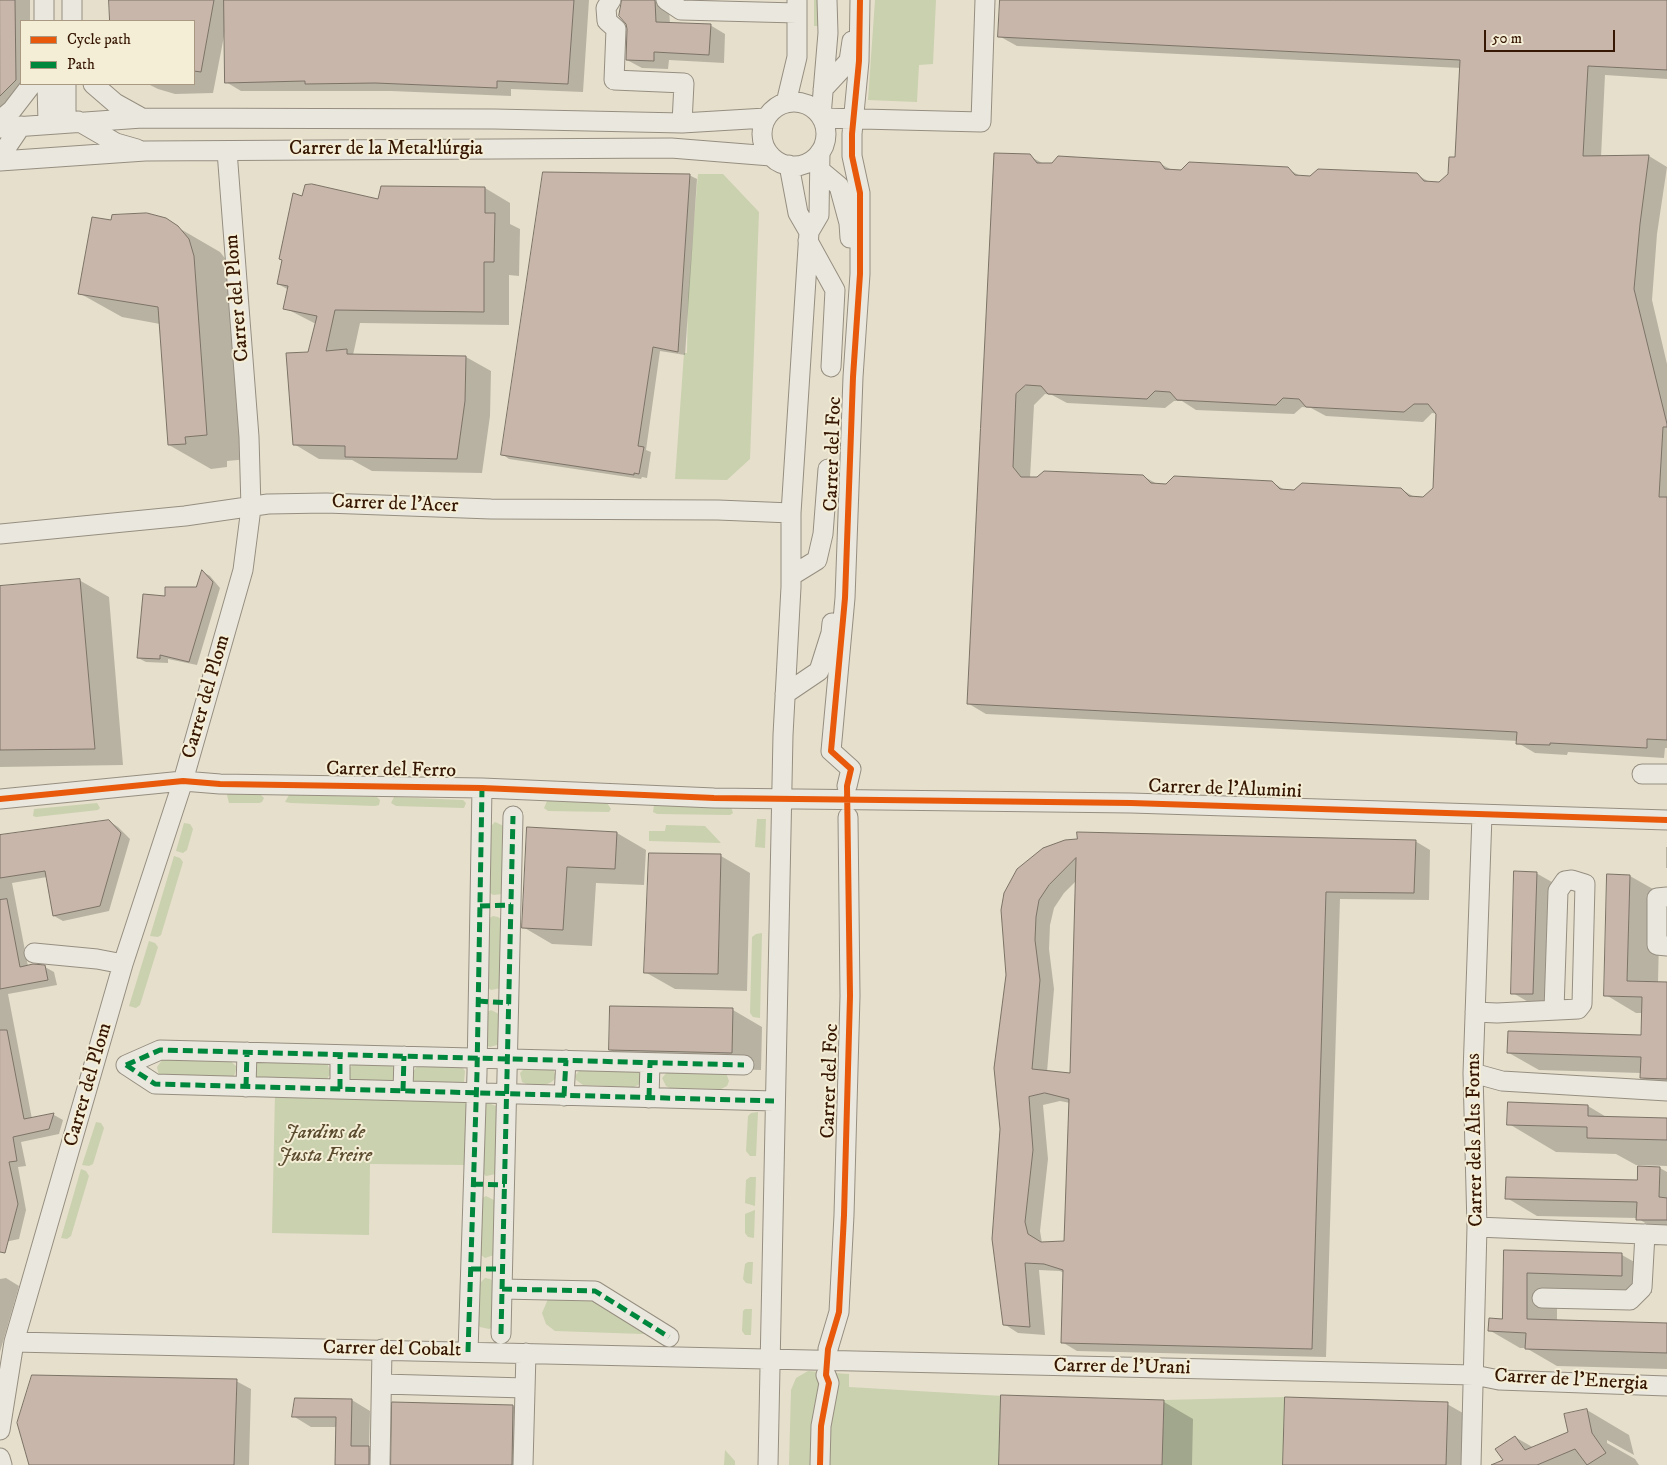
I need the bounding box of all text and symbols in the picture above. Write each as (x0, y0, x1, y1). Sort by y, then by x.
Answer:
legend (20, 20, 195, 85)
scale bar (1487, 20, 1618, 52)
text: 50 m (1492, 29, 1522, 48)
text: Cycle path (67, 30, 131, 49)
text: Path (67, 55, 95, 74)
street label: Carrer de la Metal·lúrgia (289, 138, 483, 162)
street label: Carrer del Plom (220, 233, 256, 363)
street label: Carrer del Foc (820, 396, 848, 512)
street label: Carrer de l'Acer (331, 491, 459, 519)
street label: Carrer del Plom (178, 632, 236, 762)
street label: Carrer del Ferro (326, 758, 456, 784)
street label: Carrer de l'Alumini (1148, 775, 1302, 805)
street label: Carrer del Plom (60, 1020, 118, 1150)
street label: Carrer del Foc (817, 1023, 845, 1139)
street label: Carrer dels Alts Forns (1462, 1053, 1490, 1227)
park label: Jardins de Justa Freire (278, 1122, 372, 1169)
street label: Carrer del Cobalt (323, 1337, 461, 1363)
street label: Carrer de l'Urani (1053, 1355, 1191, 1381)
street label: Carrer de l'Energia (1493, 1365, 1649, 1397)

